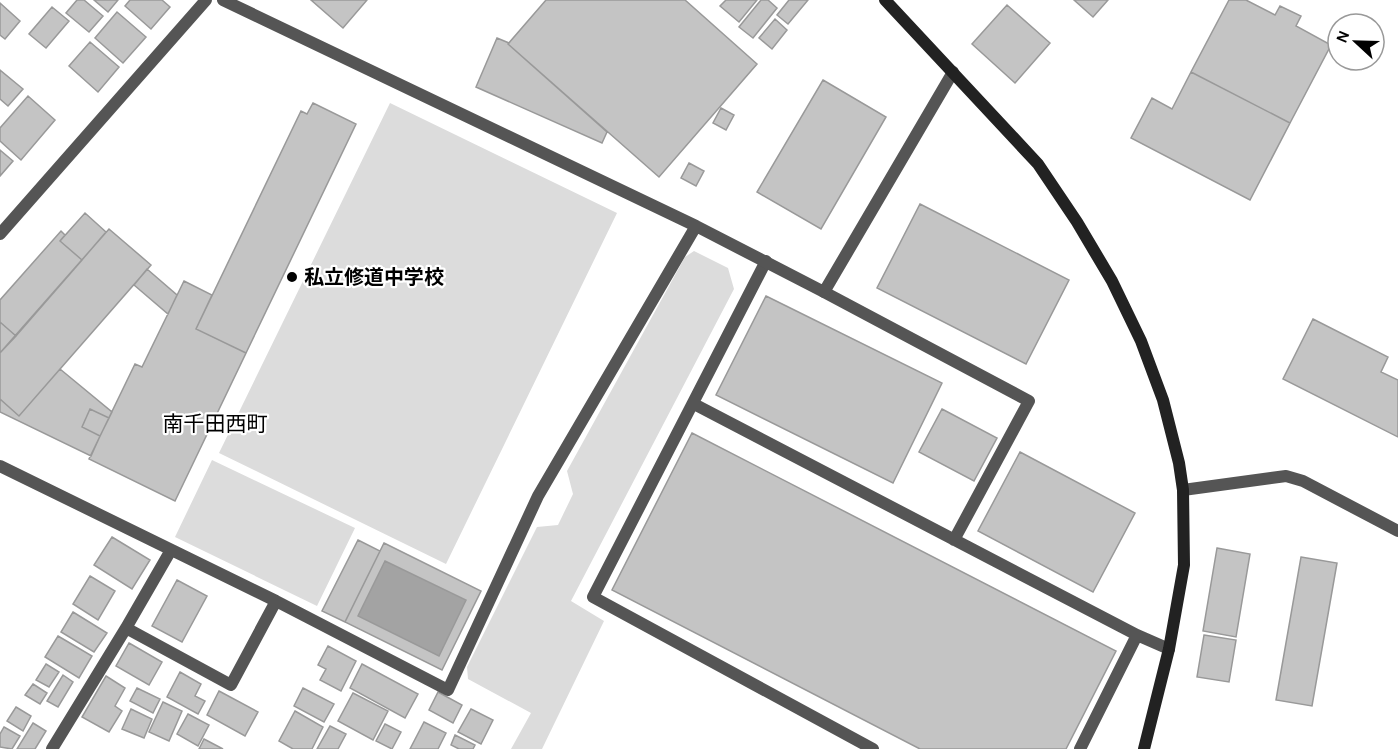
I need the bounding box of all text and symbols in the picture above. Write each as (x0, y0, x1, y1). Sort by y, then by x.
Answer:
north arrow (1326, 12, 1386, 72)
text: N (1332, 28, 1354, 45)
place label: 私立修道中学校 (304, 266, 444, 289)
marker: 私立修道中学校 (285, 270, 299, 284)
district label: 南千田西町 (163, 412, 268, 436)

